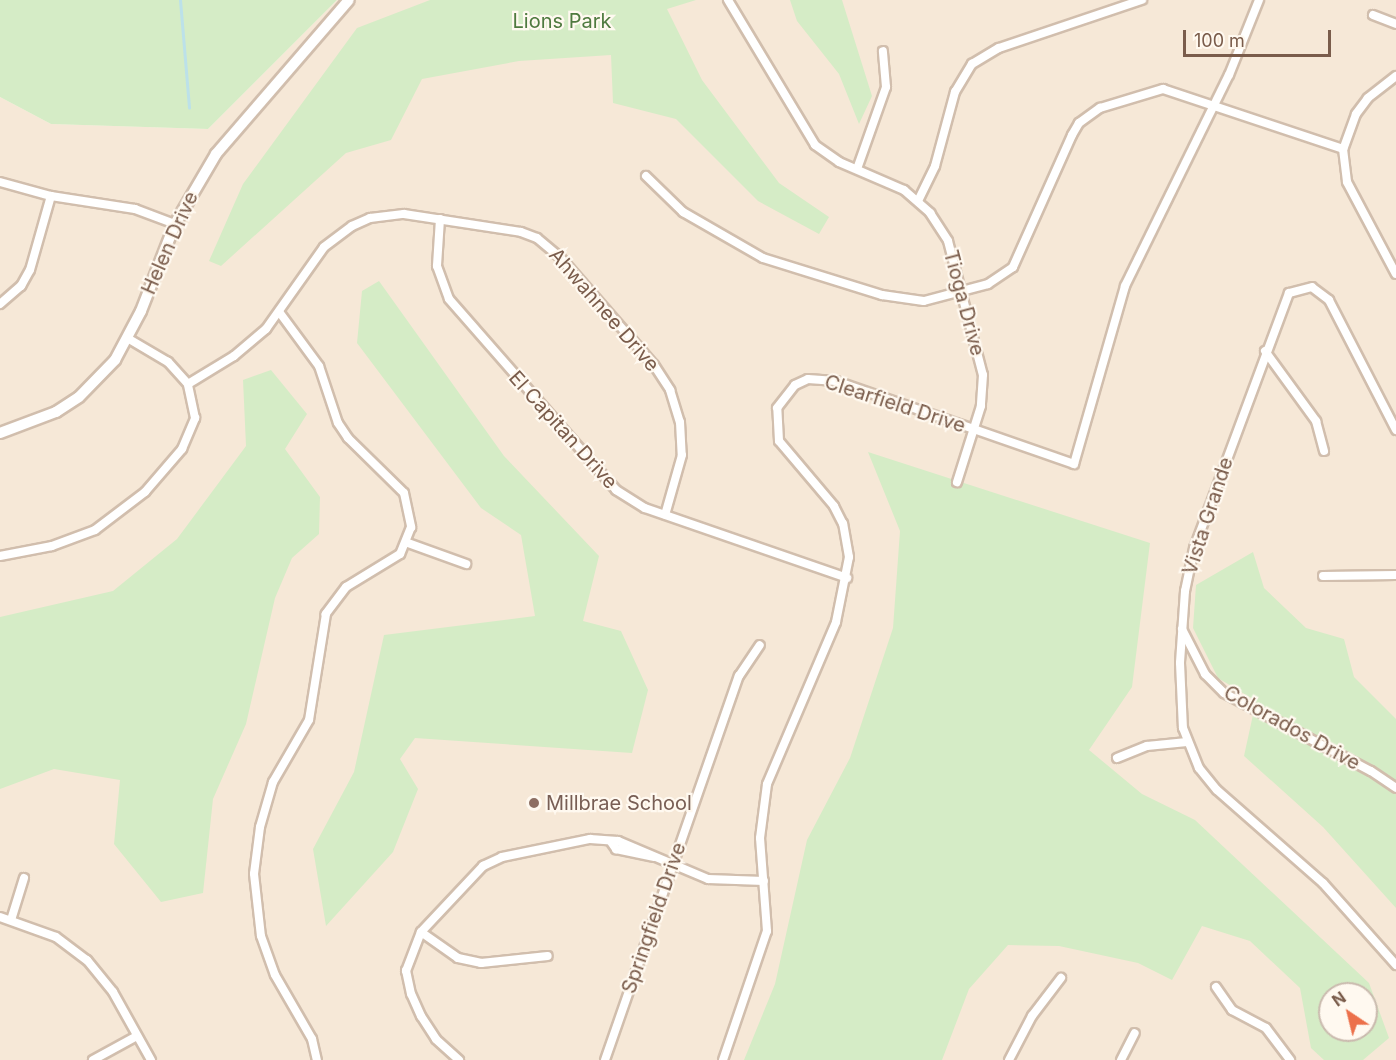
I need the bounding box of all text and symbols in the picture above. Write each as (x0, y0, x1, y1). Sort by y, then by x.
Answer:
park label: Lions Park (513, 9, 611, 33)
scale bar (1186, 18, 1334, 56)
text: 100 m (1194, 30, 1245, 51)
street label: Helen Drive (137, 188, 203, 298)
street label: Ahwahnee Drive (544, 243, 664, 377)
street label: Tioga Drive (938, 247, 990, 359)
street label: El Capitan Drive (504, 366, 622, 494)
street label: Clearfield Drive (822, 370, 968, 438)
street label: Vista Grande (1178, 454, 1238, 578)
street label: Colorados Drive (1220, 681, 1364, 775)
place label: Millbrae School (546, 791, 692, 815)
marker: Millbrae School (527, 796, 541, 810)
street label: Springfield Drive (617, 839, 691, 997)
north arrow (1318, 982, 1378, 1042)
text: N (1328, 987, 1350, 1011)

